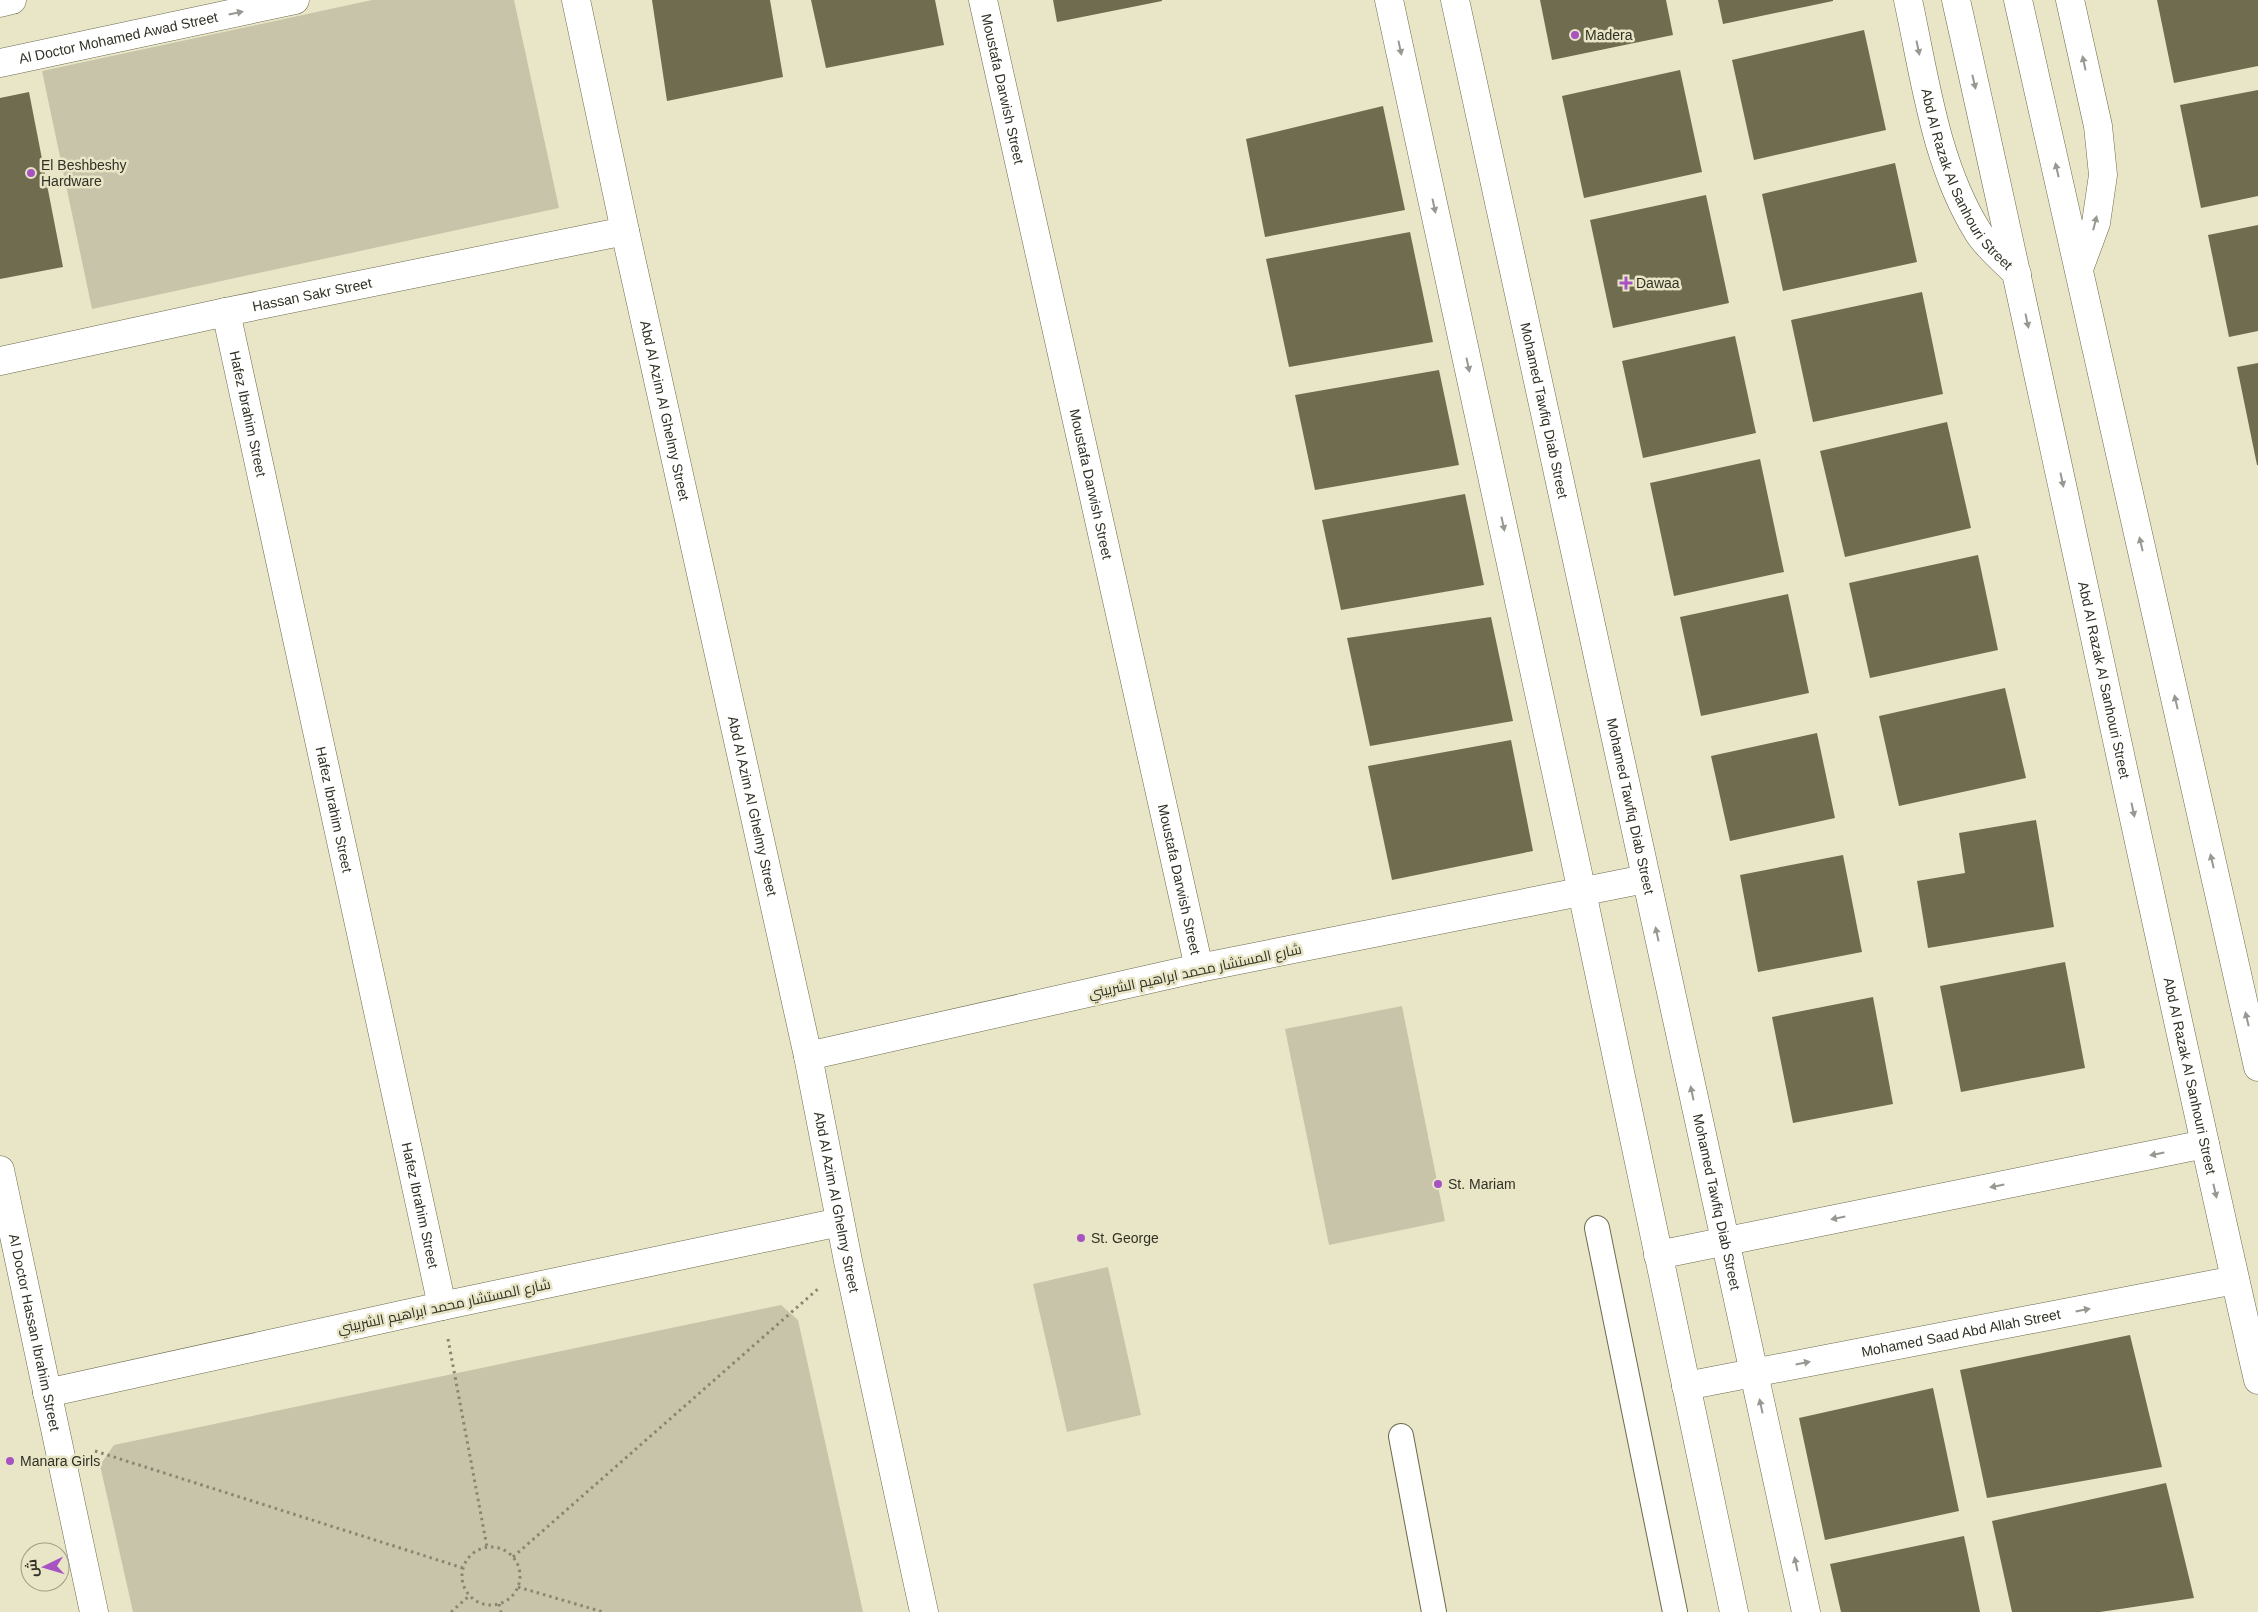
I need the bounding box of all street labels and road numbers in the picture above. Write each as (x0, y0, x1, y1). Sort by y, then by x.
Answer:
street label: Al Doctor Mohamed Awad Street (17, 9, 219, 67)
street label: Moustafa Darwish Street (978, 12, 1027, 166)
street label: Abd Al Razak Al Sanhouri Street (1918, 87, 2016, 273)
street label: Hassan Sakr Street (251, 275, 373, 314)
street label: Abd Al Azim Al Ghelmy Street (637, 319, 693, 502)
street label: Mohamed Tawfiq Diab Street (1517, 321, 1571, 500)
street label: Hafez Ibrahim Street (227, 349, 270, 478)
street label: Moustafa Darwish Street (1067, 407, 1116, 561)
street label: Abd Al Razak Al Sanhouri Street (2075, 580, 2133, 780)
street label: Abd Al Azim Al Ghelmy Street (725, 714, 780, 897)
street label: Mohamed Tawfiq Diab Street (1604, 717, 1657, 896)
street label: Hafez Ibrahim Street (313, 745, 356, 874)
street label: Moustafa Darwish Street (1155, 803, 1204, 956)
street label: شارع المستشار محمد ابراهيم الشربيني (1087, 941, 1304, 1005)
street label: Abd Al Razak Al Sanhouri Street (2161, 976, 2219, 1176)
street label: Abd Al Azim Al Ghelmy Street (811, 1110, 863, 1294)
street label: Mohamed Tawfiq Diab Street (1690, 1112, 1744, 1291)
street label: Hafez Ibrahim Street (399, 1141, 442, 1270)
street label: Al Doctor Hassan Ibrahim Street (6, 1232, 63, 1432)
street label: شارع المستشار محمد ابراهيم الشربيني (336, 1276, 553, 1340)
street label: Mohamed Saad Abd Allah Street (1860, 1306, 2062, 1360)

